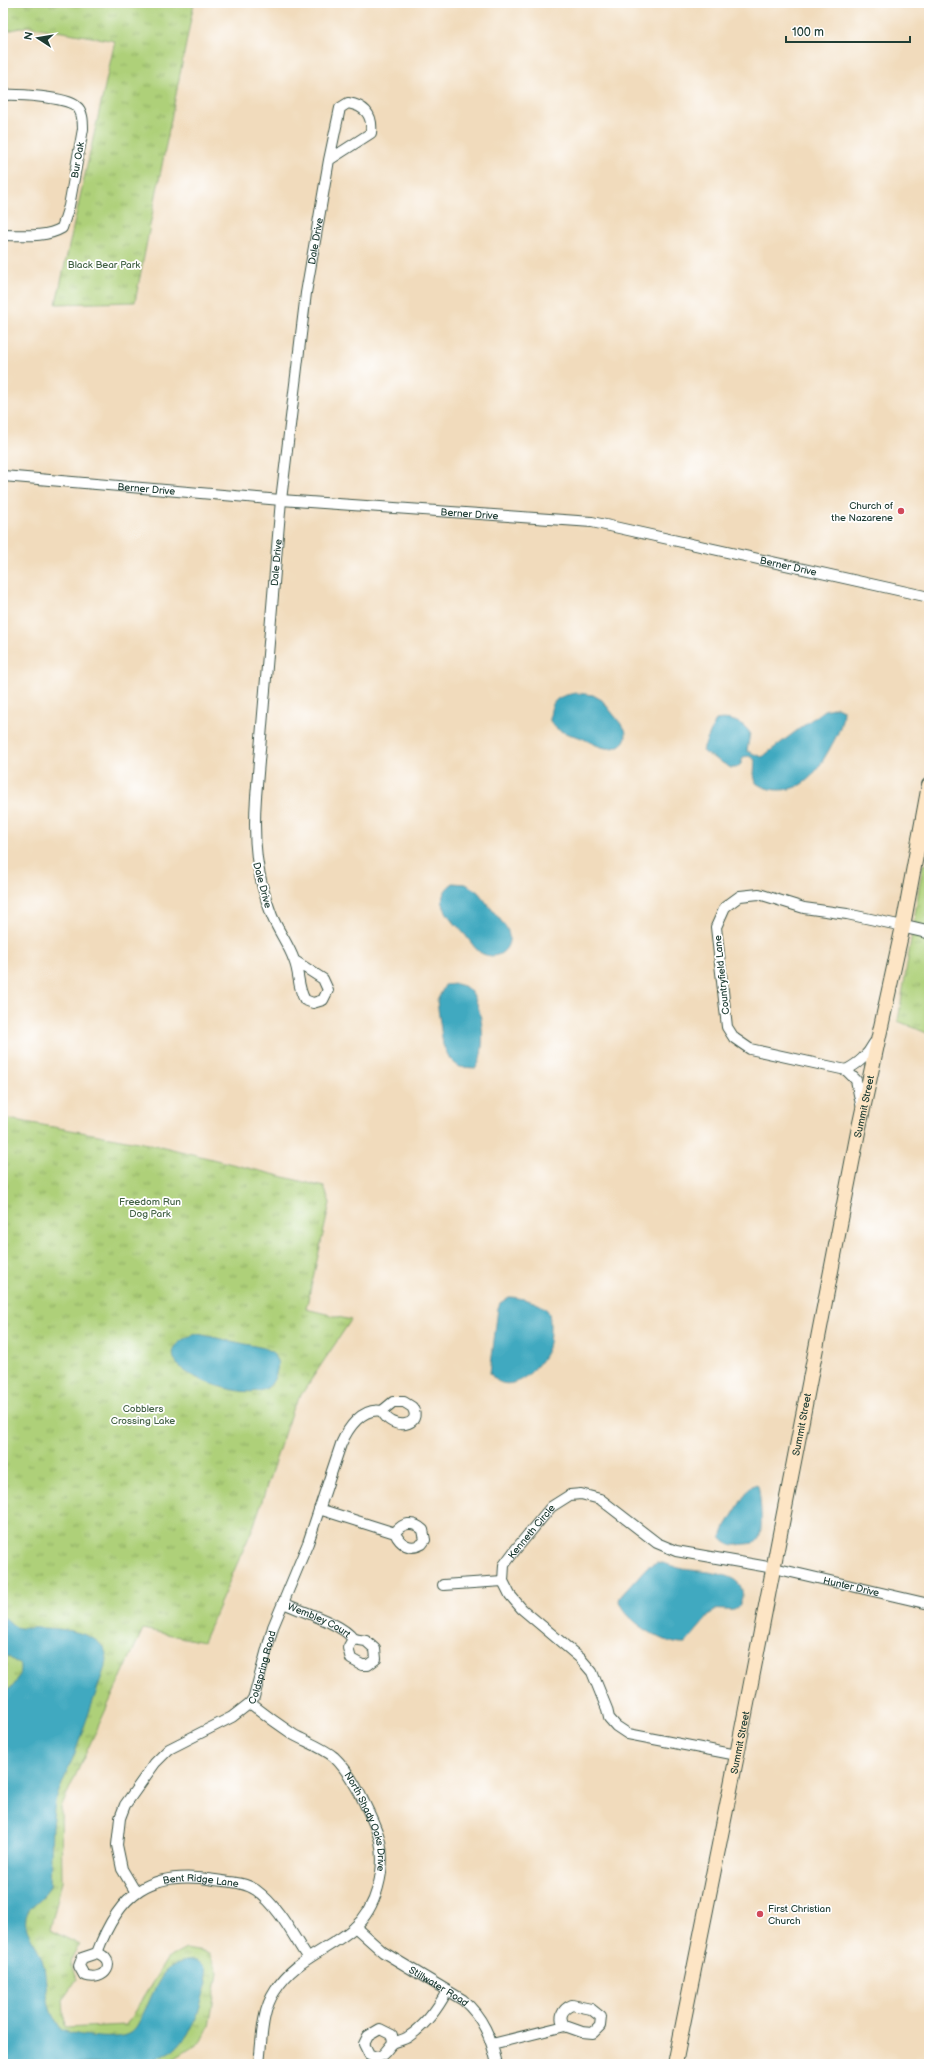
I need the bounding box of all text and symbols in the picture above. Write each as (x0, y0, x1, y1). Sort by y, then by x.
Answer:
north arrow (18, 18, 58, 58)
scale bar (786, 18, 910, 44)
text: 100 m (792, 25, 824, 40)
text: N (21, 31, 36, 41)
street label: Bur Oak (69, 141, 87, 179)
street label: Dale Drive (306, 217, 326, 265)
park label: Black Bear Park (68, 259, 140, 271)
street label: Berner Drive (117, 481, 176, 498)
place label: Church of the Nazarene (831, 500, 893, 524)
street label: Berner Drive (440, 506, 499, 522)
marker: Church of the Nazarene (896, 506, 906, 516)
street label: Dale Drive (269, 538, 285, 587)
street label: Berner Drive (759, 555, 818, 579)
street label: Dale Drive (250, 861, 274, 910)
street label: Countryfield Lane (712, 935, 732, 1015)
street label: Summit Street (852, 1074, 877, 1139)
park label: Freedom Run Dog Park (119, 1196, 181, 1220)
street label: Summit Street (790, 1392, 814, 1457)
park label: Cobblers Crossing Lake (111, 1403, 175, 1427)
street label: Kenneth Circle (506, 1502, 558, 1561)
street label: Hunter Drive (822, 1575, 880, 1599)
street label: Wembley Court (286, 1601, 353, 1640)
street label: Coldspring Road (246, 1629, 279, 1707)
street label: Summit Street (728, 1710, 752, 1775)
street label: North Shady Oaks Drive (341, 1770, 387, 1872)
street label: Bent Ridge Lane (162, 1872, 240, 1890)
place label: First Christian Church (768, 1903, 831, 1927)
marker: First Christian Church (755, 1909, 765, 1919)
street label: Stillwater Road (407, 1964, 471, 2009)

